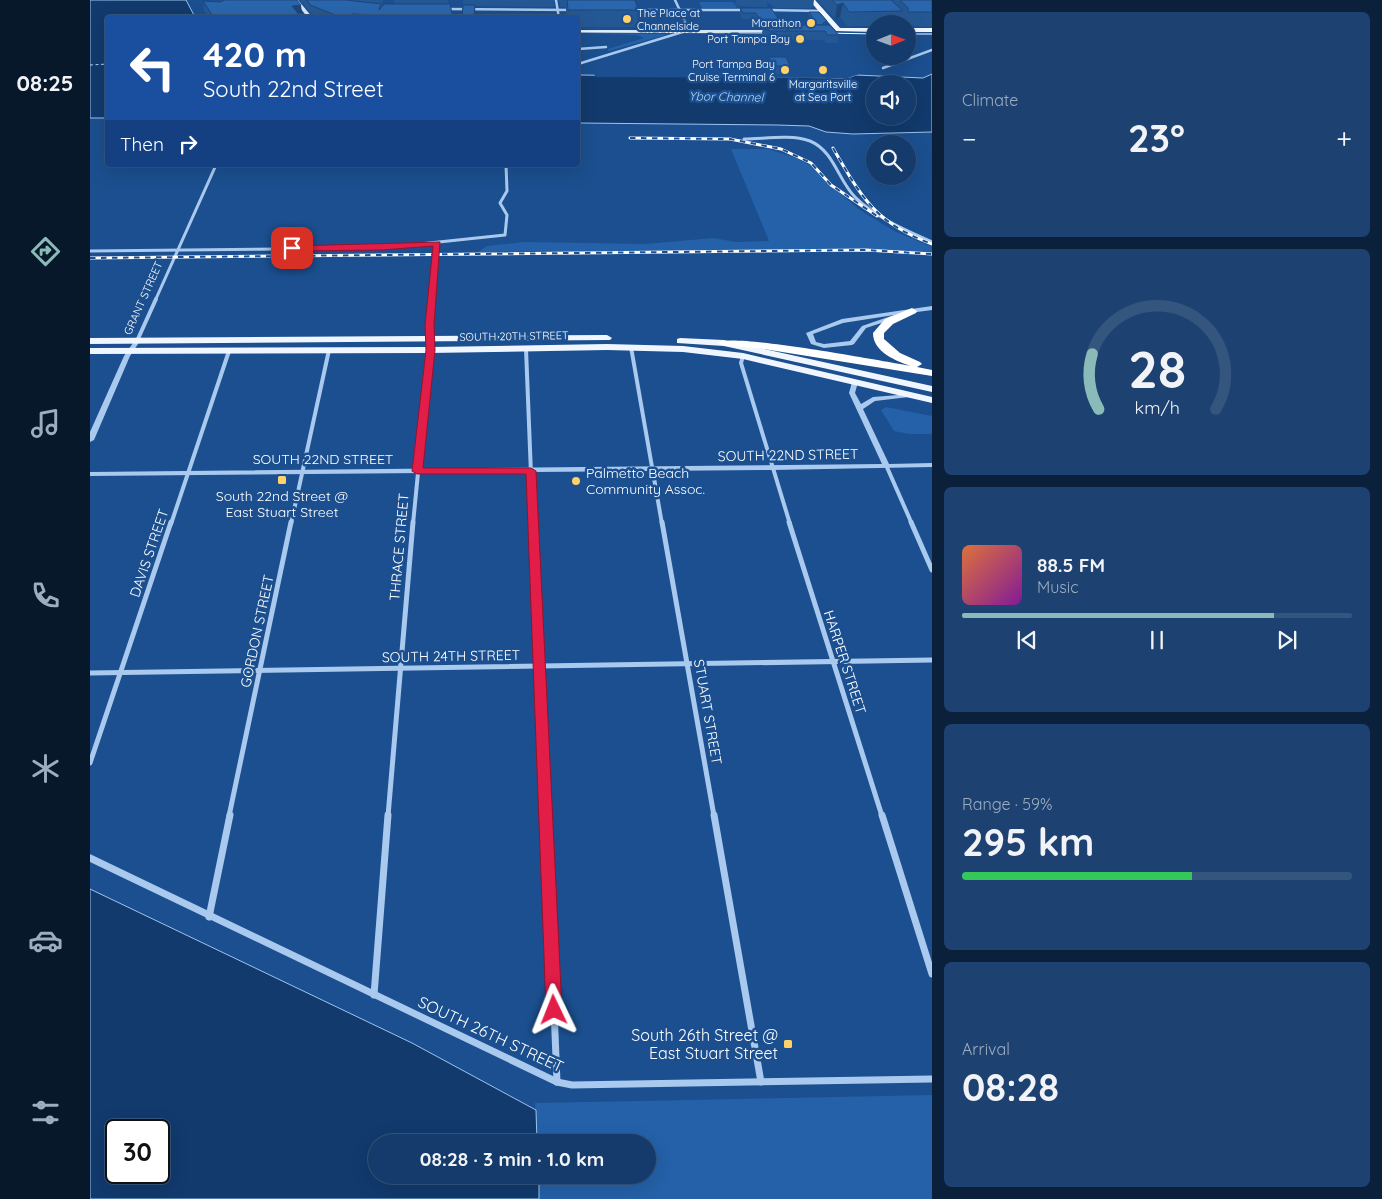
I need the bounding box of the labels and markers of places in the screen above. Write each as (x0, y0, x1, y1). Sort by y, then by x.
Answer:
place label: The Place at Channelside (637, 6, 700, 33)
marker: The Place at Channelside (621, 13, 633, 25)
place label: Marathon (751, 16, 801, 30)
marker: Marathon (805, 17, 817, 29)
place label: Port Tampa Bay (707, 32, 790, 46)
marker: Port Tampa Bay (794, 33, 806, 45)
place label: Port Tampa Bay Cruise Terminal 6 (688, 57, 775, 84)
marker: Port Tampa Bay Cruise Terminal 6 (779, 64, 791, 76)
marker: Margaritsville at Sea Port (817, 64, 829, 76)
place label: Margaritsville at Sea Port (789, 77, 857, 104)
pin (271, 227, 313, 269)
place label: Palmetto Beach Community Assoc. (586, 464, 705, 498)
marker: South 22nd Street @ East Stuart Street (276, 474, 288, 486)
marker: Palmetto Beach Community Assoc. (570, 475, 582, 487)
place label: South 22nd Street @ East Stuart Street (216, 487, 348, 521)
place label: South 26th Street @ East Stuart Street (631, 1025, 778, 1063)
marker: South 26th Street @ East Stuart Street (782, 1038, 794, 1050)

